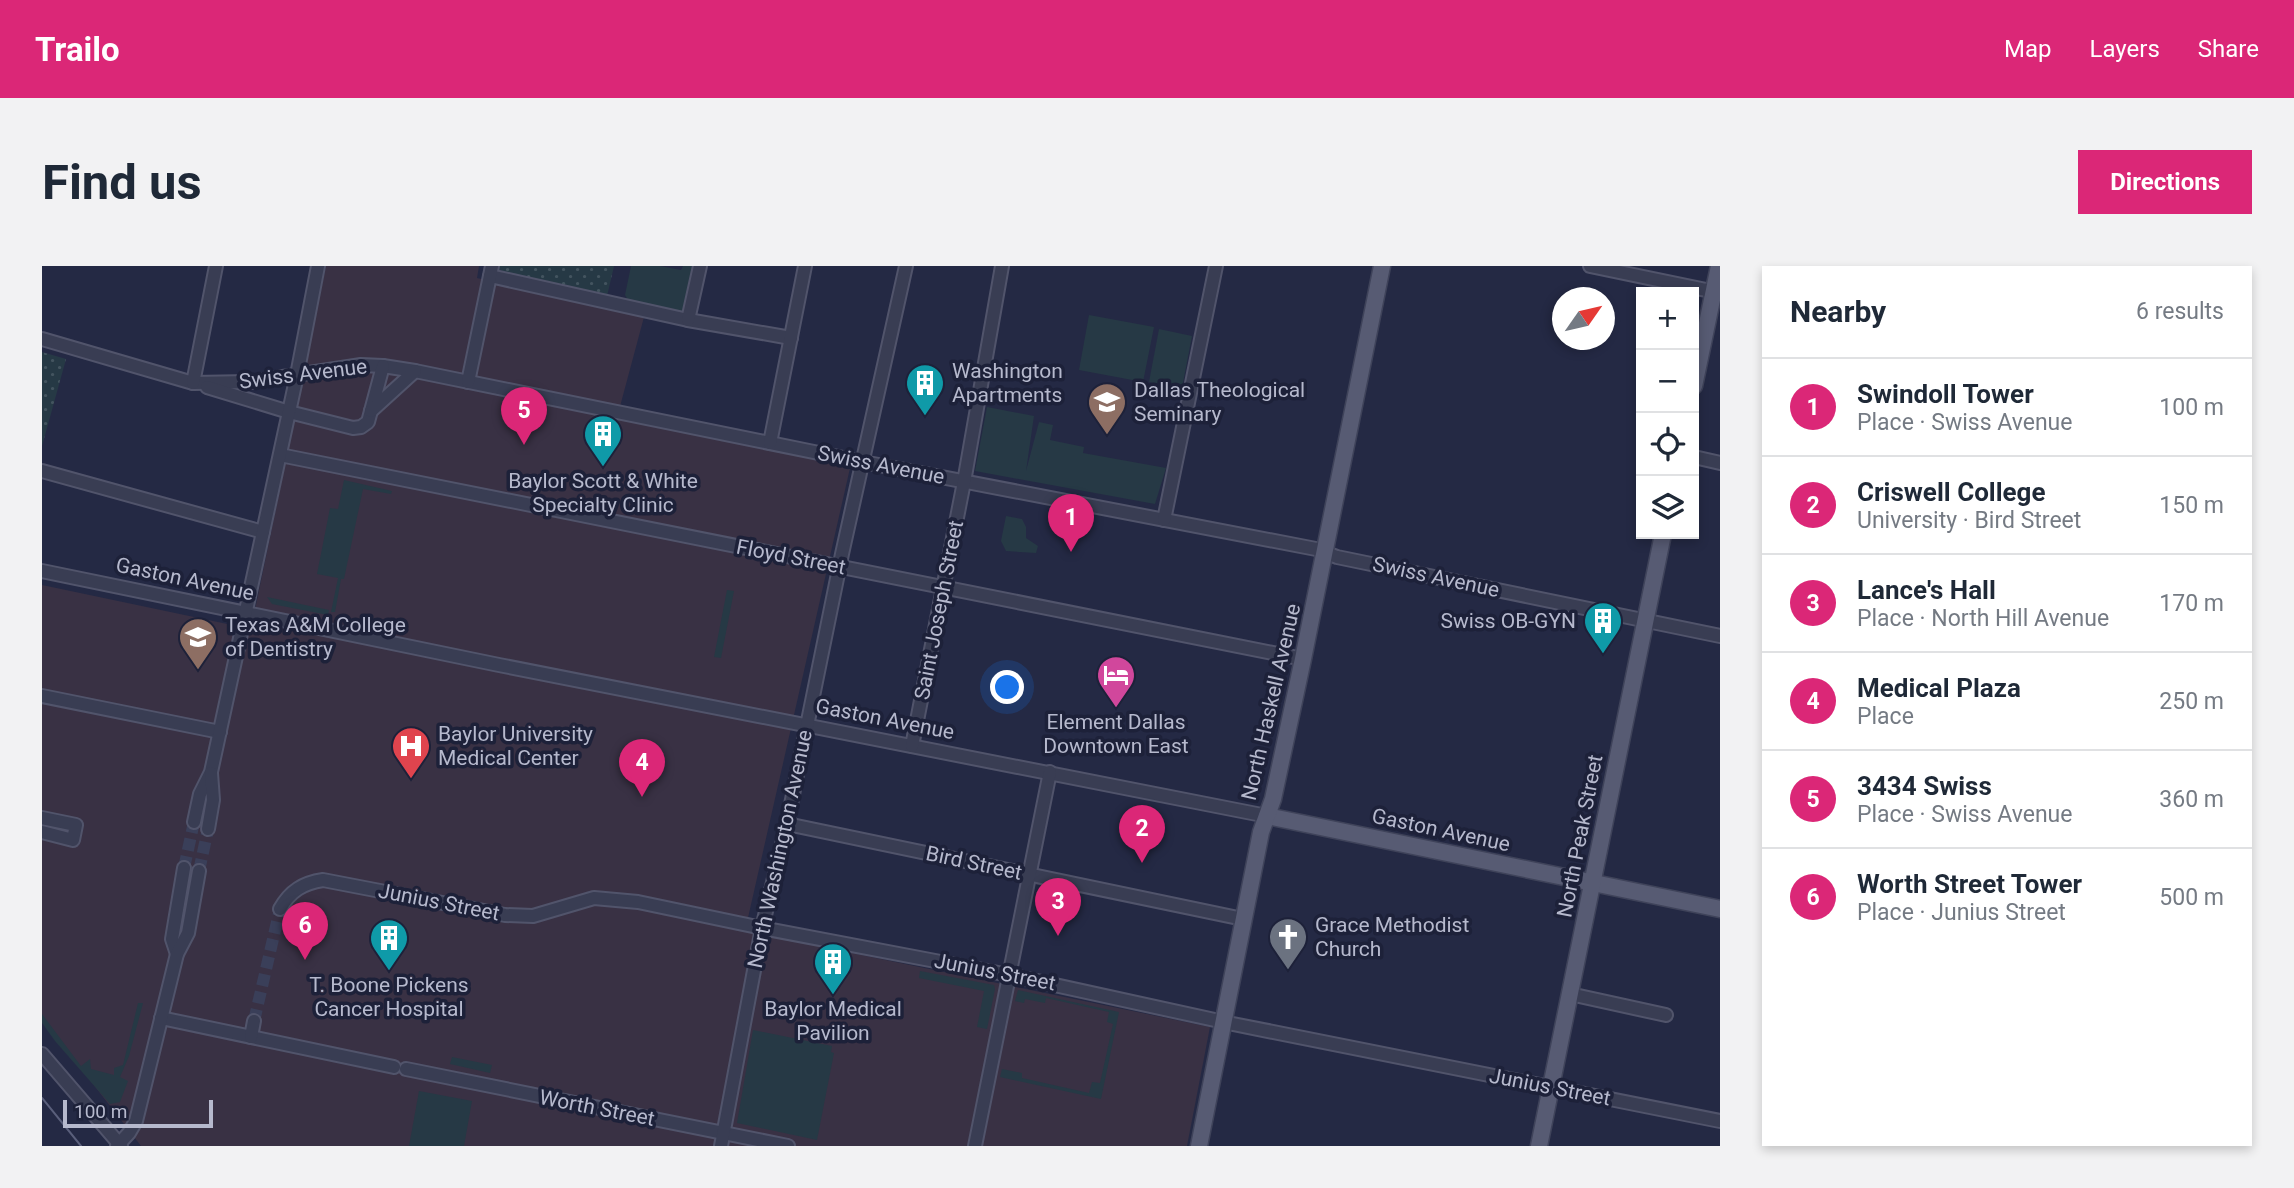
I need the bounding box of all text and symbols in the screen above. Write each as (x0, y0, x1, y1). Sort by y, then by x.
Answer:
text: Trailo (35, 30, 120, 69)
text: Map (2004, 35, 2052, 63)
text: Layers (2090, 35, 2160, 63)
text: Share (2198, 35, 2259, 63)
button: Directions (2078, 150, 2252, 214)
text: Find us (42, 154, 202, 211)
north arrow (1552, 287, 1615, 350)
map controls (1636, 287, 1699, 539)
button: + (1636, 287, 1699, 350)
text: Nearby (1790, 294, 1886, 329)
text: 6 results (2136, 298, 2224, 325)
button: − (1636, 350, 1699, 413)
street label: Swiss Avenue (238, 354, 368, 394)
place label: Washington Apartments (952, 359, 1063, 407)
building icon: Washington Apartments (904, 362, 946, 417)
place label: Dallas Theological Seminary (1134, 378, 1305, 426)
text: Swindoll Tower (1857, 379, 2034, 409)
school or university icon: Dallas Theological Seminary (1086, 381, 1128, 436)
pin: 5 (501, 387, 547, 445)
text: 1 (1806, 394, 1820, 421)
text: 100 m (2159, 394, 2224, 421)
text: Place · Swiss Avenue (1857, 409, 2072, 436)
building icon: Baylor Scott & White Specialty Clinic (582, 413, 624, 468)
button: locate (1636, 413, 1699, 476)
street label: Swiss Avenue (815, 441, 947, 489)
place label: Baylor Scott & White Specialty Clinic (508, 469, 698, 517)
button: layers (1636, 476, 1699, 539)
text: Criswell College (1857, 477, 2046, 507)
text: 2 (1806, 492, 1820, 519)
text: 150 m (2159, 492, 2224, 519)
pin: 1 (1048, 494, 1094, 552)
text: University · Bird Street (1857, 507, 2081, 534)
street label: Saint Joseph Street (910, 518, 968, 702)
street label: Floyd Street (734, 535, 848, 579)
street label: Swiss Avenue (1370, 552, 1502, 602)
street label: Gaston Avenue (114, 553, 256, 605)
text: Lance's Hall (1857, 575, 1996, 605)
text: 3 (1806, 590, 1820, 617)
text: 170 m (2159, 590, 2224, 617)
building icon: Swiss OB-GYN (1582, 600, 1624, 655)
street label: North Haskell Avenue (1237, 601, 1305, 803)
text: Place · North Hill Avenue (1857, 605, 2109, 632)
place label: Swiss OB-GYN (1441, 609, 1576, 633)
place label: Texas A&M College of Dentistry (225, 613, 406, 661)
school or university icon: Texas A&M College of Dentistry (177, 616, 219, 671)
hotel icon: Element Dallas Downtown East (1095, 654, 1137, 709)
your location (990, 670, 1024, 704)
text: Medical Plaza (1857, 673, 2021, 703)
text: 4 (1806, 688, 1820, 715)
text: 250 m (2159, 688, 2224, 715)
street label: Gaston Avenue (814, 694, 956, 744)
text: Place (1857, 703, 1914, 730)
place label: Element Dallas Downtown East (1043, 710, 1189, 758)
place label: Baylor University Medical Center (438, 722, 593, 770)
hospital icon: Baylor University Medical Center (390, 725, 432, 780)
street label: North Washington Avenue (743, 728, 817, 970)
pin: 4 (619, 739, 665, 797)
street label: North Peak Street (1552, 753, 1608, 919)
text: 3434 Swiss (1857, 771, 1992, 801)
text: 5 (1806, 786, 1820, 813)
text: 360 m (2159, 786, 2224, 813)
text: Place · Swiss Avenue (1857, 801, 2072, 828)
street label: Gaston Avenue (1370, 804, 1512, 856)
pin: 2 (1119, 805, 1165, 863)
street label: Bird Street (924, 841, 1024, 885)
text: Worth Street Tower (1857, 869, 2082, 899)
street label: Junius Street (376, 878, 502, 926)
pin: 3 (1035, 878, 1081, 936)
text: 6 (1806, 884, 1820, 911)
text: 500 m (2159, 884, 2224, 911)
text: Place · Junius Street (1857, 899, 2066, 926)
pin: 6 (282, 902, 328, 960)
place label: Grace Methodist Church (1315, 913, 1469, 961)
church icon: Grace Methodist Church (1267, 916, 1309, 971)
building icon: T. Boone Pickens Cancer Hospital (368, 917, 410, 972)
building icon: Baylor Medical Pavilion (812, 941, 854, 996)
street label: Junius Street (932, 948, 1058, 996)
place label: T. Boone Pickens Cancer Hospital (309, 973, 469, 1021)
place label: Baylor Medical Pavilion (764, 997, 902, 1045)
street label: Junius Street (1487, 1063, 1613, 1111)
street label: Worth Street (537, 1085, 657, 1131)
scale bar (63, 1097, 214, 1129)
text: 100 m (74, 1100, 127, 1123)

